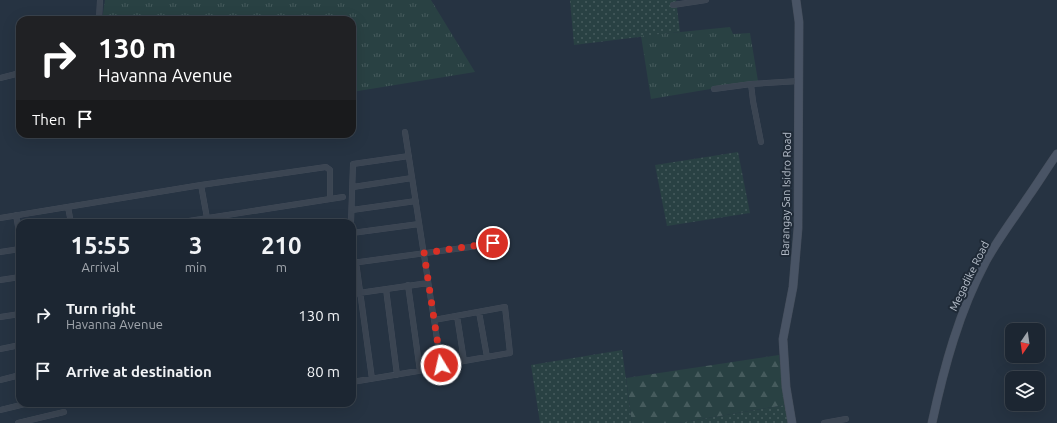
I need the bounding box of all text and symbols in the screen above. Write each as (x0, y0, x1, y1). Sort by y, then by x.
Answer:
icon: right (32, 32, 84, 84)
text: 130 m (98, 32, 176, 63)
text: Havanna Avenue (98, 65, 232, 85)
icon: arrive (74, 108, 96, 130)
text: Then (32, 111, 66, 128)
street label: Barangay San Isidro Road (779, 132, 793, 256)
pin (476, 226, 510, 260)
text: 15:55 (70, 232, 130, 259)
text: 3 (189, 232, 202, 259)
text: 210 (261, 232, 302, 259)
icon: arrive (482, 232, 504, 254)
street label: Megadike Road (947, 239, 991, 313)
text: Arrival (81, 260, 119, 274)
text: min (185, 260, 207, 274)
text: m (276, 260, 287, 274)
text: Turn right (66, 300, 136, 317)
icon: right (32, 304, 54, 326)
text: 130 m (298, 307, 340, 324)
text: Havanna Avenue (66, 317, 163, 331)
north arrow (1005, 323, 1045, 363)
map controls (1005, 323, 1045, 411)
position arrow (420, 344, 462, 386)
icon: arrive (32, 360, 54, 382)
text: Arrive at destination (66, 363, 212, 380)
text: 80 m (307, 363, 340, 380)
button: layers (1005, 371, 1045, 411)

